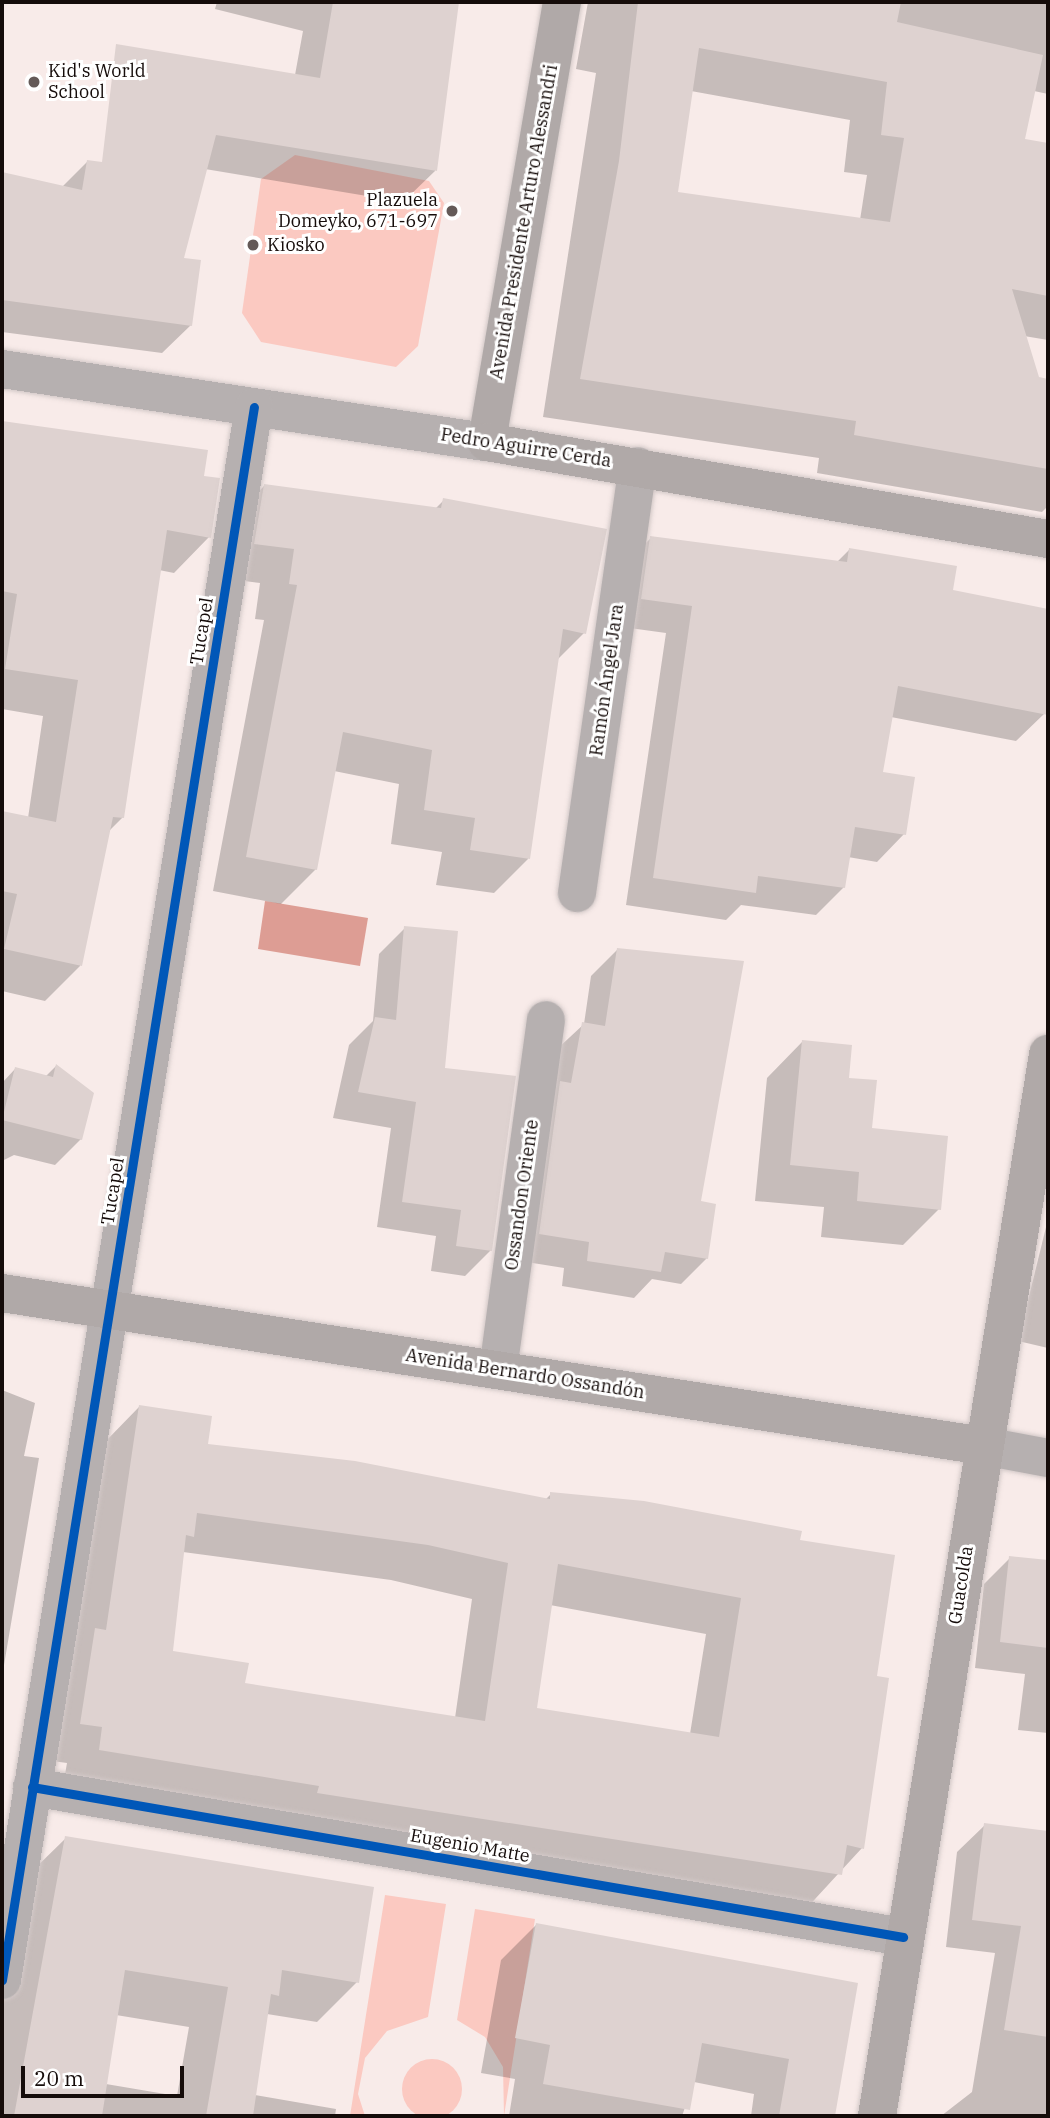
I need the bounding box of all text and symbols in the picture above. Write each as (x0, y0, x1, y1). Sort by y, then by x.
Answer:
place label: Kid's World School (48, 61, 146, 104)
street label: Avenida Presidente Arturo Alessandri (486, 63, 562, 381)
marker: Kid's World School (26, 74, 42, 90)
place label: Plazuela Domeyko, 671-697 (278, 190, 438, 232)
marker: Plazuela Domeyko, 671-697 (444, 203, 460, 219)
place label: Kiosko (267, 234, 325, 256)
marker: Kiosko (245, 237, 261, 253)
street label: Pedro Aguirre Cerda (439, 424, 613, 472)
street label: Tucapel (186, 596, 218, 666)
street label: Ramón Ángel Jara (586, 603, 628, 757)
street label: Ossandon Oriente (501, 1118, 543, 1272)
street label: Tucapel (97, 1156, 129, 1226)
street label: Avenida Bernardo Ossandón (404, 1344, 646, 1404)
street label: Guacolda (944, 1544, 978, 1626)
street label: Eugenio Matte (409, 1825, 531, 1867)
scale bar (24, 2052, 187, 2096)
text: 20 m (34, 2064, 84, 2092)

